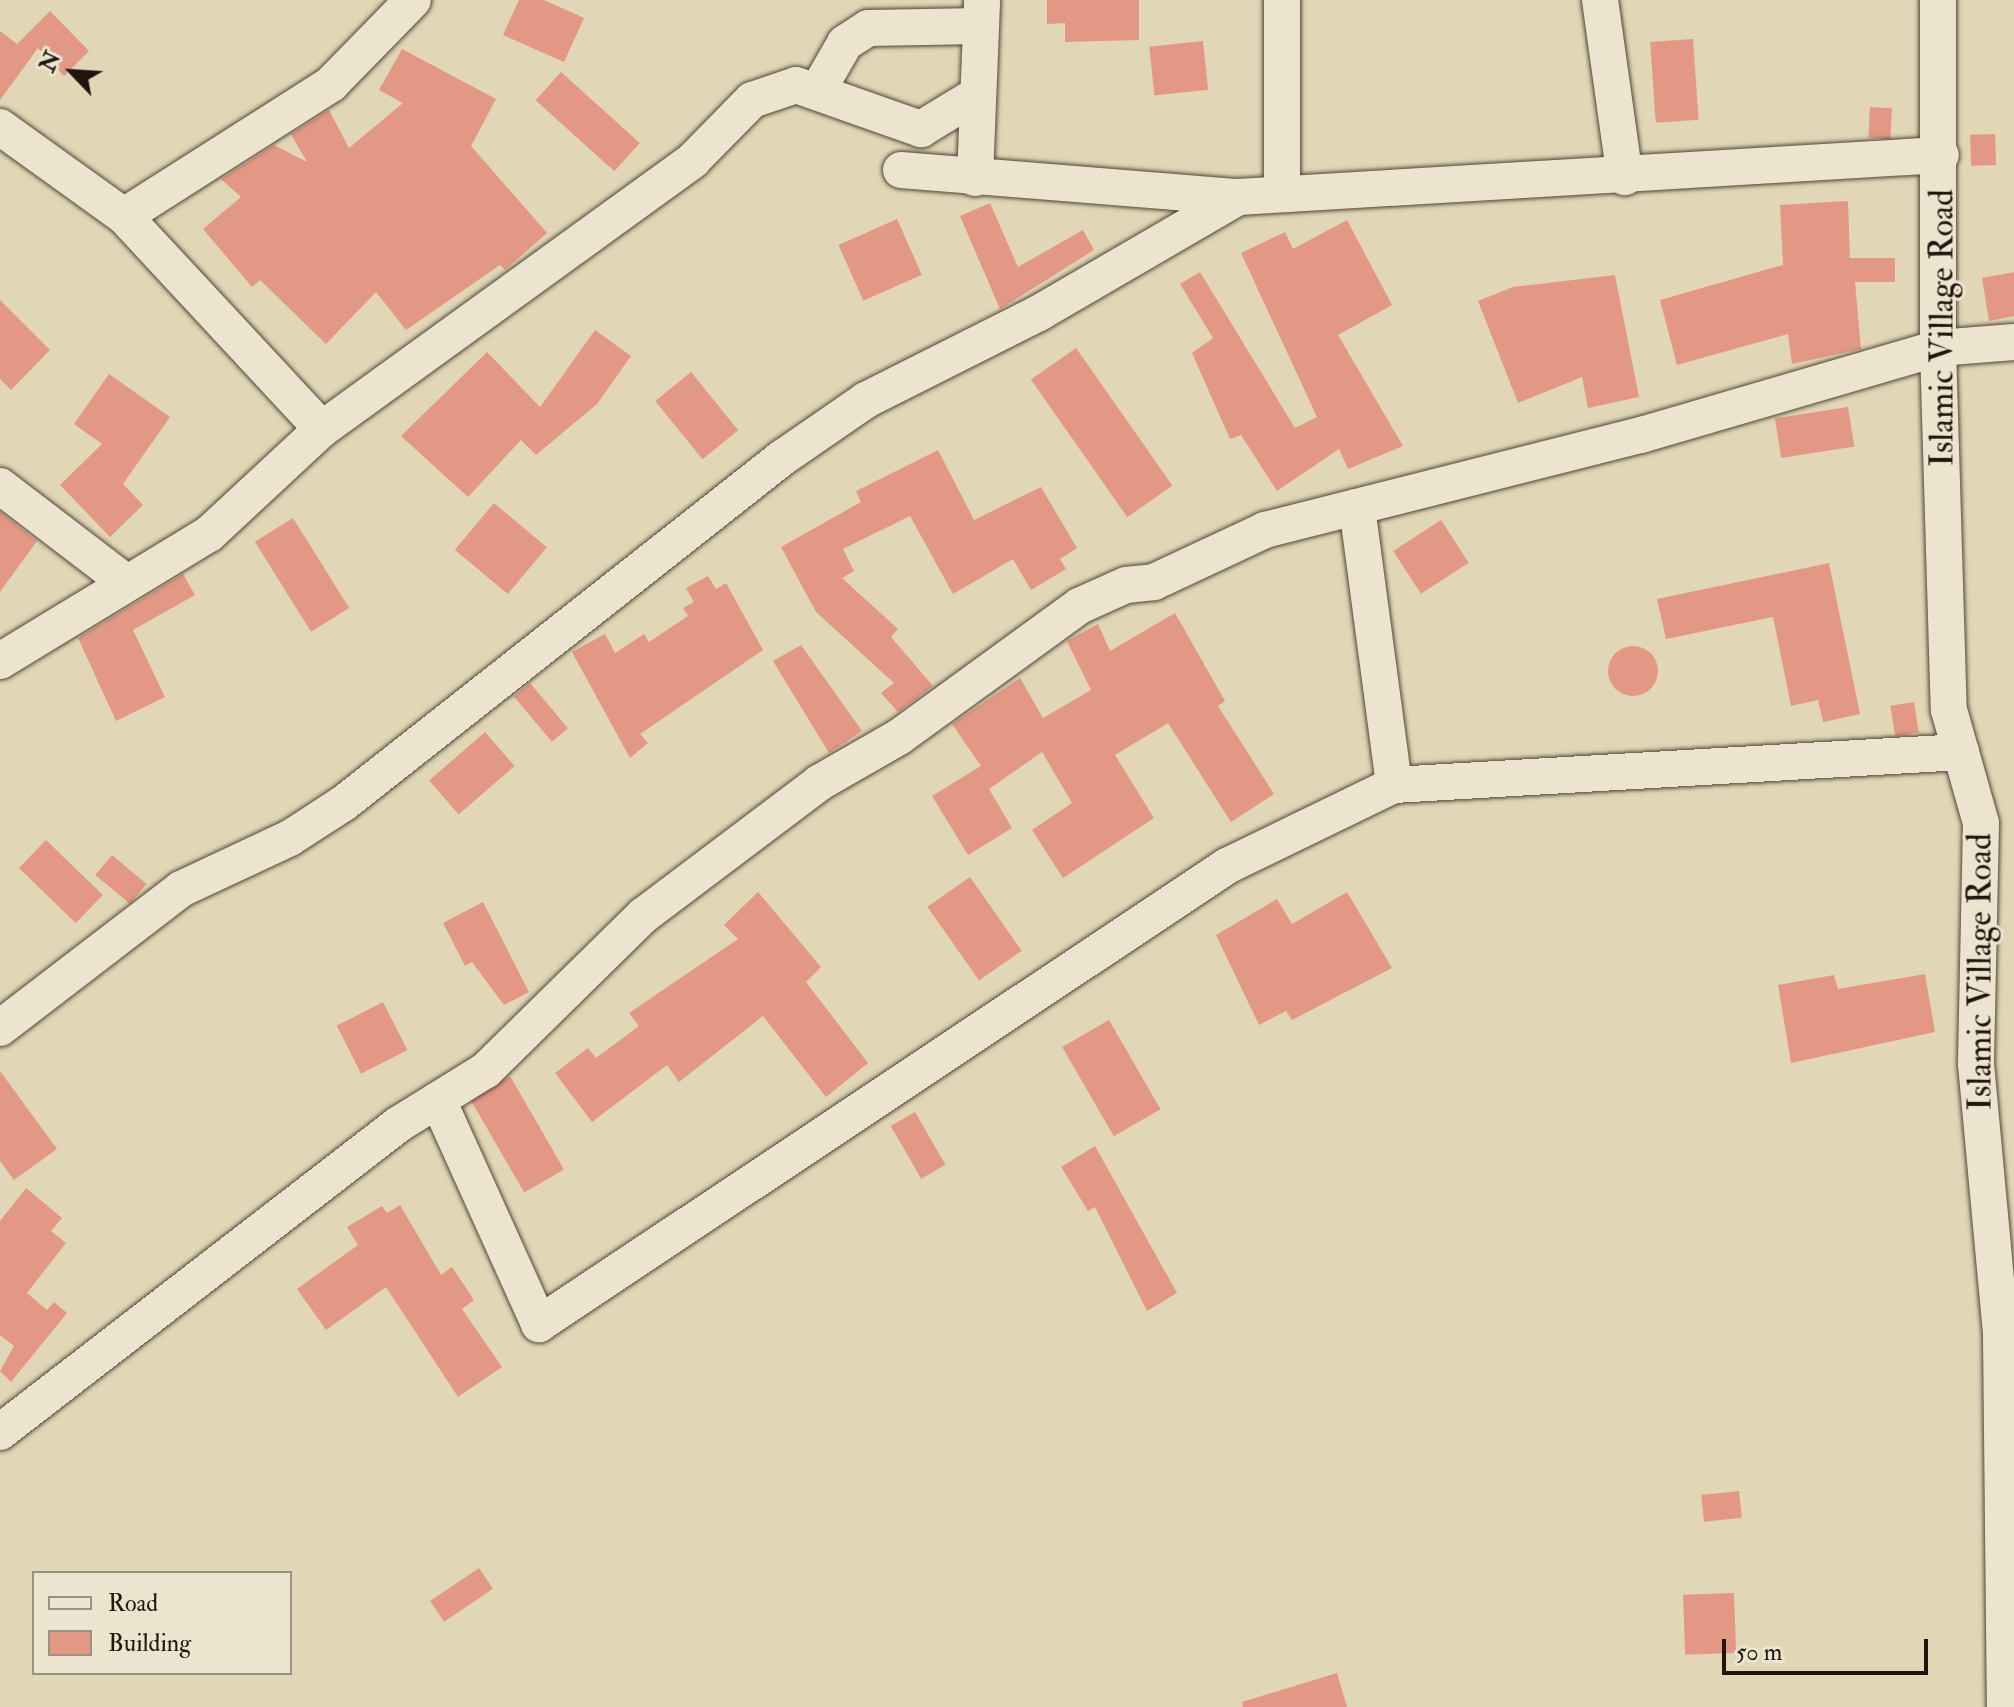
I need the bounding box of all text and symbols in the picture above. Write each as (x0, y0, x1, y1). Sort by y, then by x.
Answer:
north arrow (32, 32, 112, 112)
text: N (33, 47, 67, 77)
street label: Islamic Village Road (1922, 189, 1962, 467)
street label: Islamic Village Road (1960, 833, 2000, 1111)
legend (32, 1571, 292, 1675)
text: Road (108, 1588, 158, 1619)
scale bar (1726, 1623, 1932, 1673)
text: Building (108, 1628, 191, 1659)
text: 50 m (1736, 1637, 1782, 1668)

